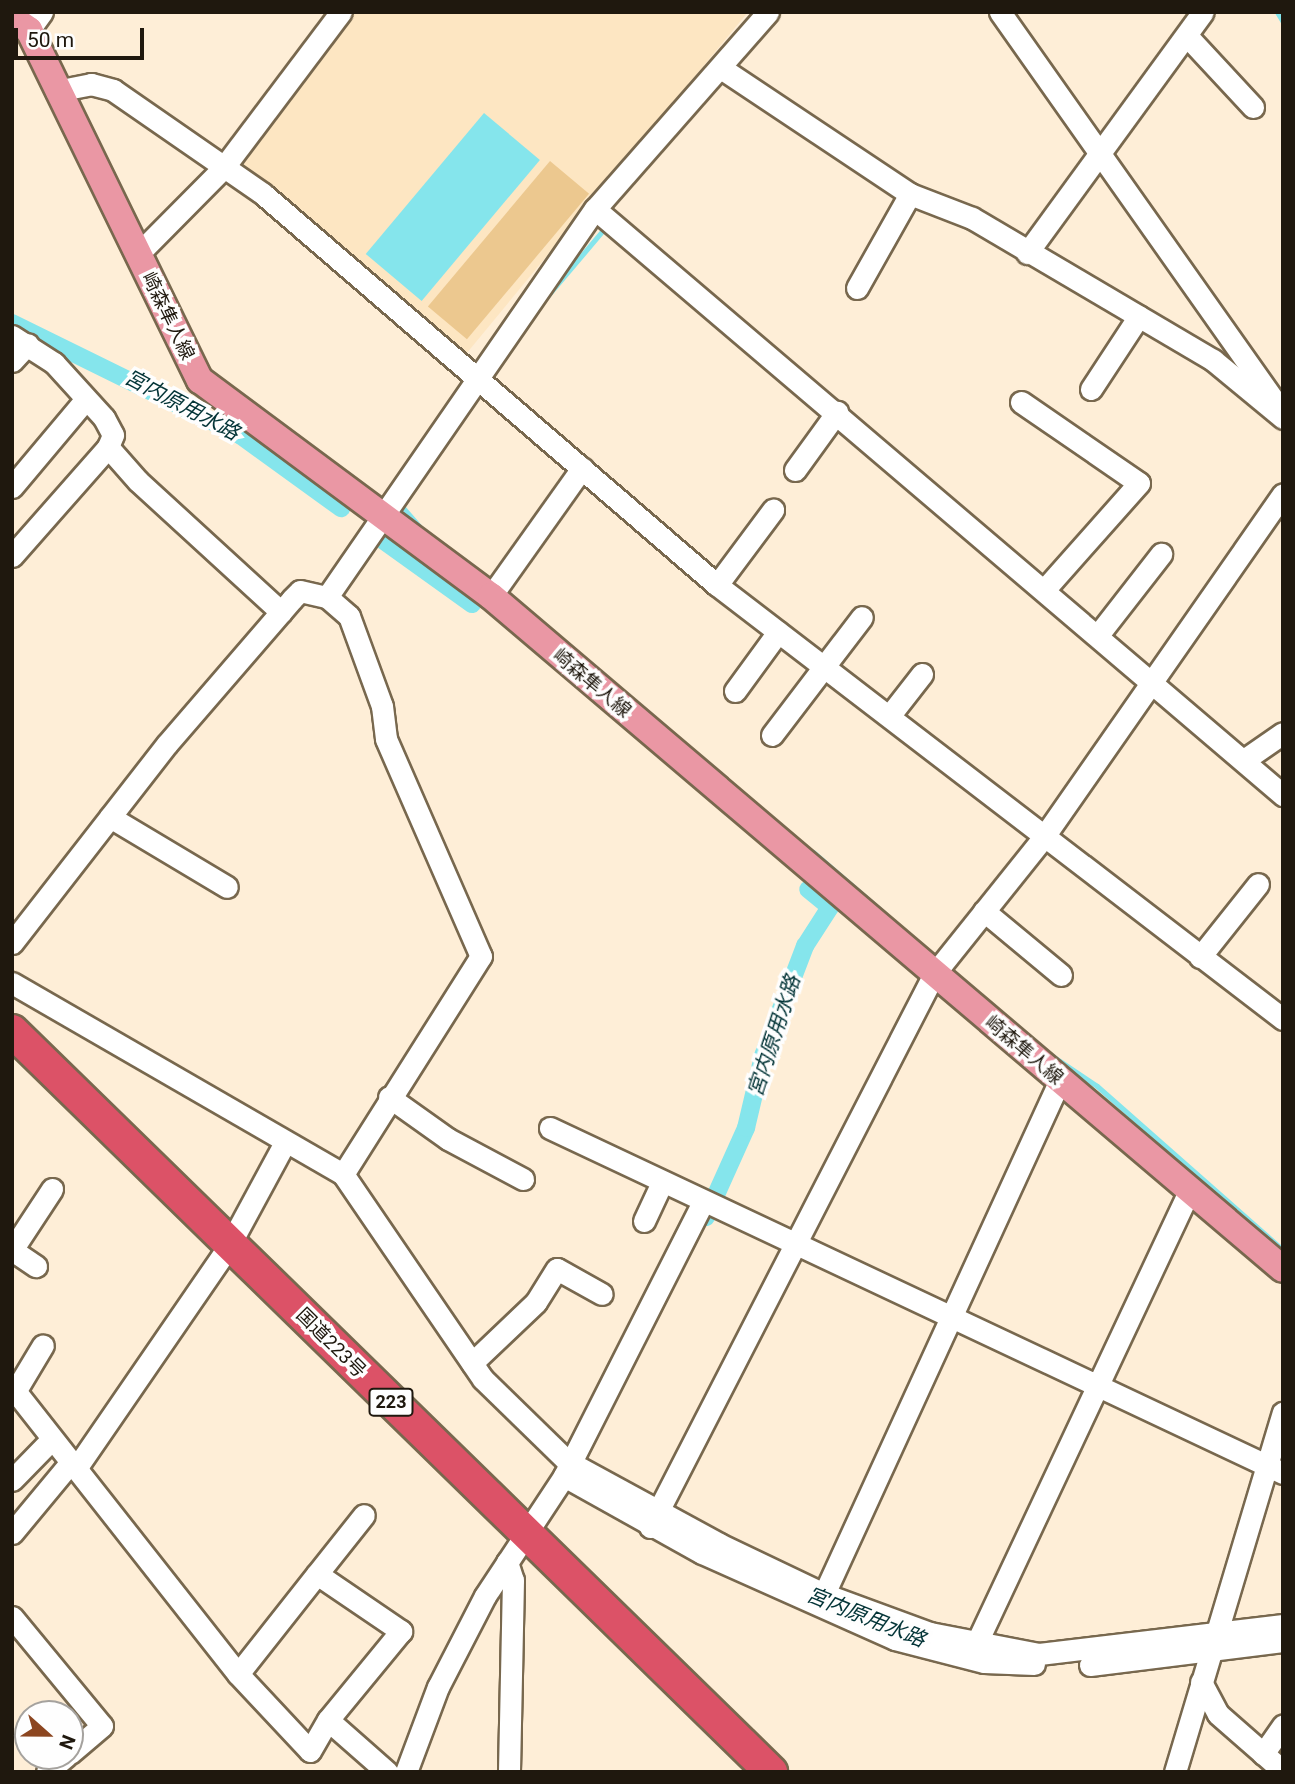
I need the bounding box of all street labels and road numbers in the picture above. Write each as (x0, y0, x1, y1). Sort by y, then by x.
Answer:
street label: 崎森隼人線 (137, 268, 199, 364)
street label: 崎森隼人線 (548, 644, 636, 722)
street label: 崎森隼人線 (980, 1011, 1068, 1089)
street label: 国道223号 (291, 1303, 371, 1383)
road number: 223 (368, 1387, 414, 1416)

